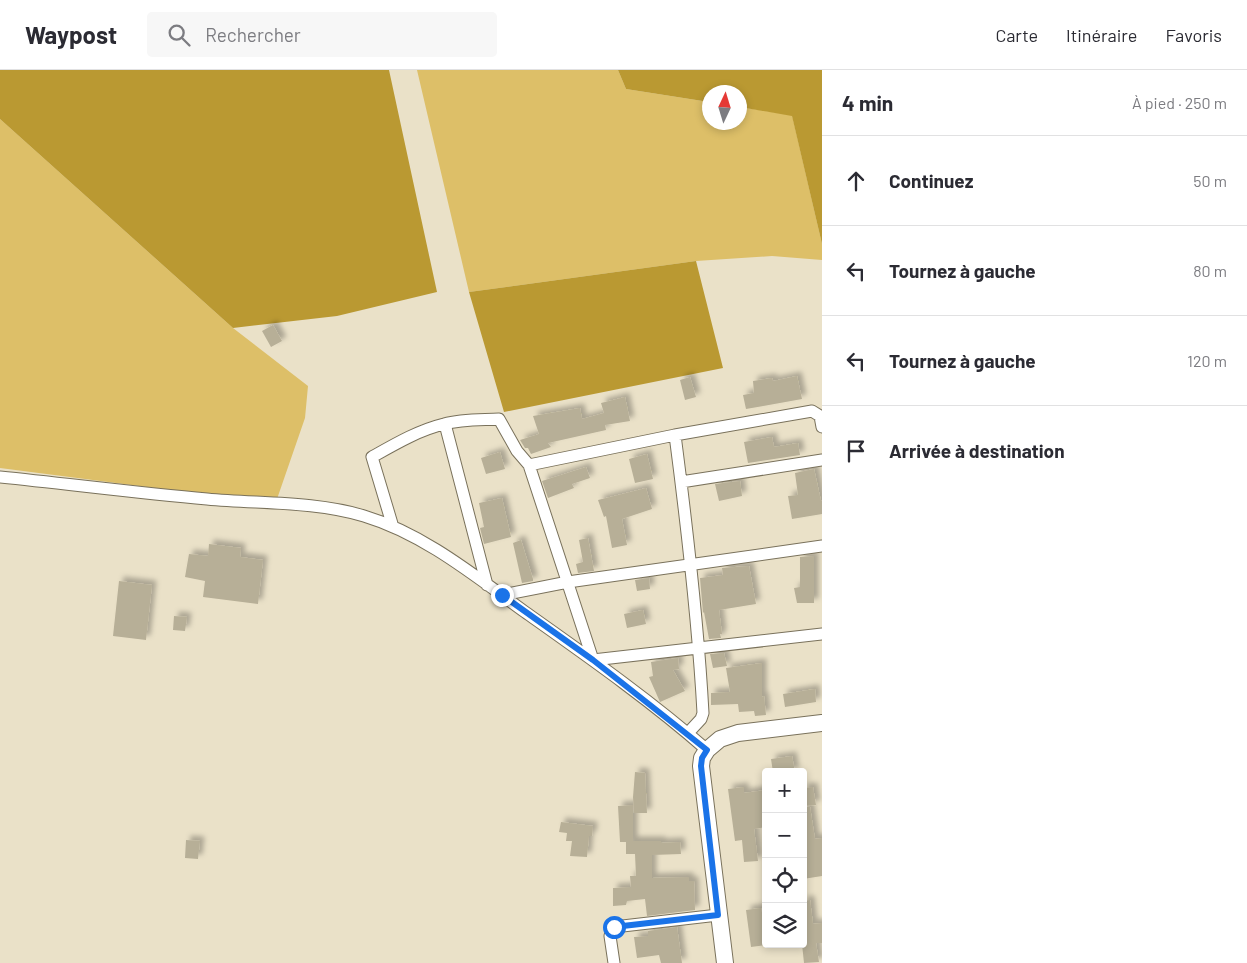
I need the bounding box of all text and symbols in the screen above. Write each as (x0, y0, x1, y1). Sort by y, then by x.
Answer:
search box (147, 12, 497, 57)
text: Waypost (25, 20, 117, 49)
icon: search (165, 21, 193, 49)
text: Rechercher (205, 23, 301, 46)
text: Carte (995, 24, 1038, 46)
text: Itinéraire (1066, 24, 1137, 46)
text: Favoris (1165, 24, 1222, 46)
north arrow (702, 85, 747, 130)
text: 4 min (842, 90, 893, 115)
text: À pied · 250 m (1132, 93, 1227, 112)
icon: ahead (842, 167, 870, 195)
text: Continuez (889, 169, 973, 192)
text: 50 m (1193, 171, 1227, 190)
icon: left (842, 257, 870, 285)
text: Tournez à gauche (889, 259, 1036, 282)
text: 80 m (1193, 261, 1227, 280)
icon: left (842, 347, 870, 375)
text: Tournez à gauche (889, 349, 1036, 372)
text: 120 m (1187, 351, 1227, 370)
icon: arrive (842, 437, 870, 465)
text: Arrivée à destination (889, 439, 1065, 462)
route end (491, 584, 514, 607)
map controls (762, 768, 807, 948)
button: + (762, 768, 807, 813)
button: − (762, 813, 807, 858)
button: locate (762, 858, 807, 903)
button: layers (762, 903, 807, 948)
route start (603, 916, 626, 939)

